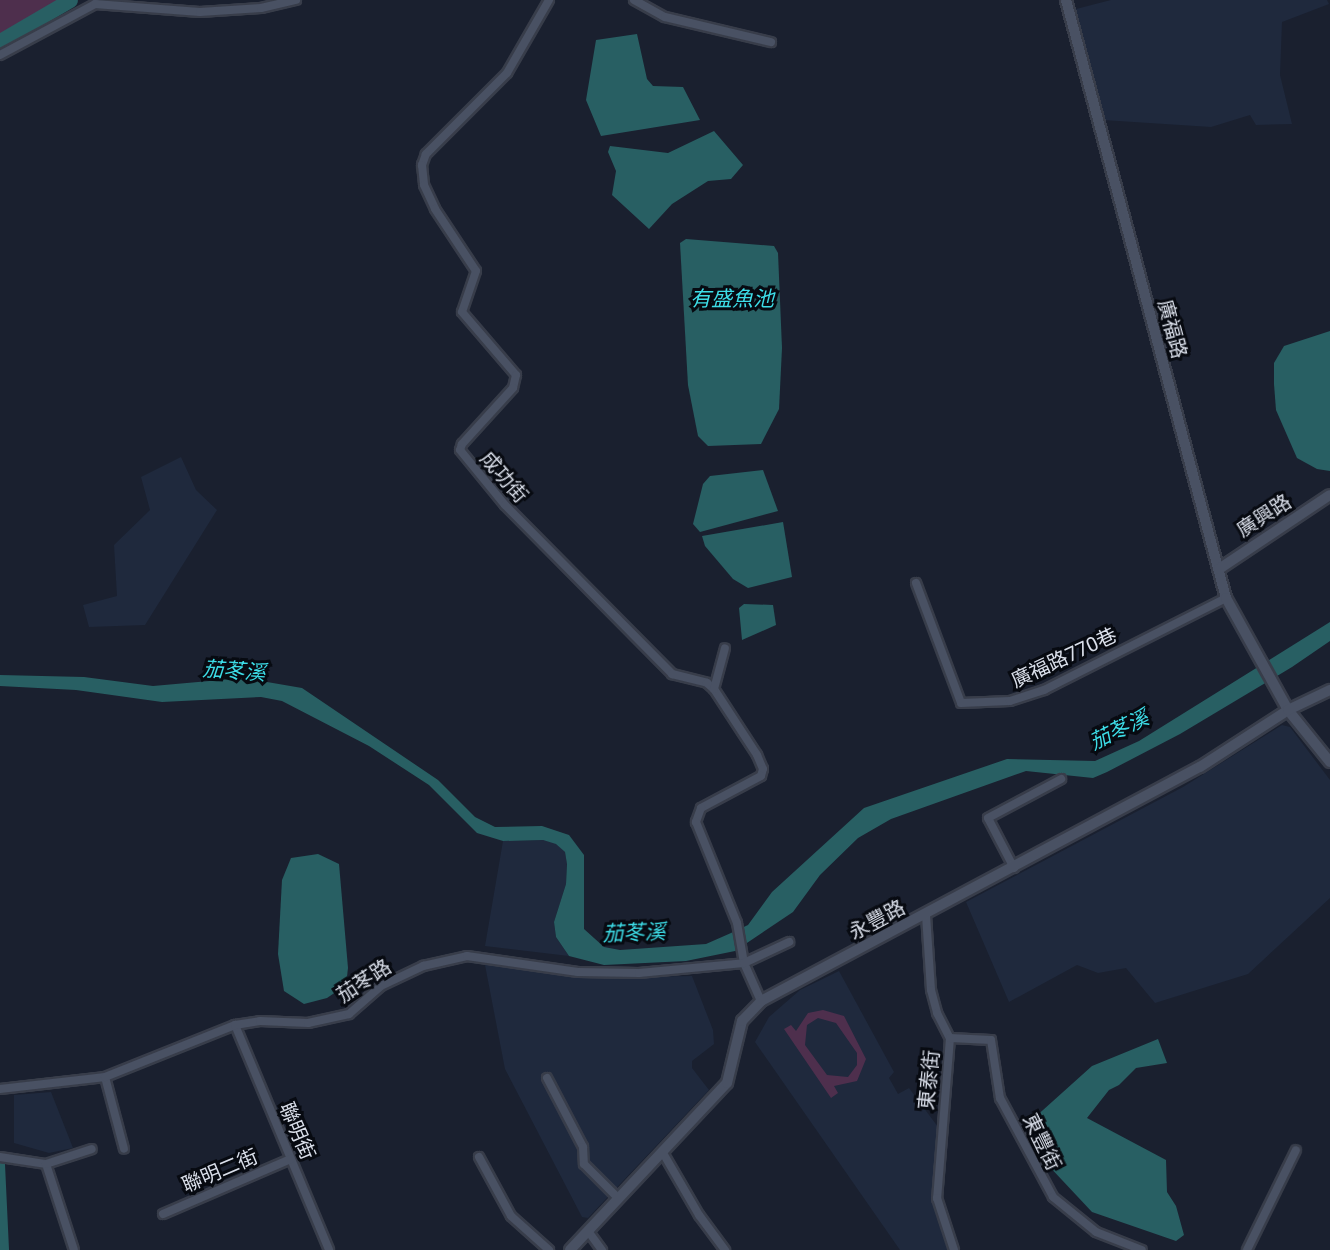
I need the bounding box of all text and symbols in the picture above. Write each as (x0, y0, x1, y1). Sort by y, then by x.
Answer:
water label: 有盛魚池 (690, 286, 774, 312)
street label: 廣福路 (1153, 297, 1191, 361)
street label: 成功街 (475, 446, 533, 508)
street label: 廣興路 (1232, 490, 1296, 542)
street label: 廣福路770巷 (1007, 623, 1121, 693)
water label: 茄苳溪 (202, 656, 266, 686)
water label: 茄苳溪 (1085, 705, 1153, 755)
street label: 永豐路 (845, 895, 909, 945)
water label: 茄苳溪 (602, 919, 666, 947)
street label: 茄苳路 (332, 955, 396, 1007)
street label: 東泰街 (914, 1049, 944, 1111)
street label: 聯明街 (274, 1099, 320, 1163)
street label: 東豐街 (1018, 1110, 1066, 1174)
street label: 聯明二街 (178, 1144, 262, 1198)

